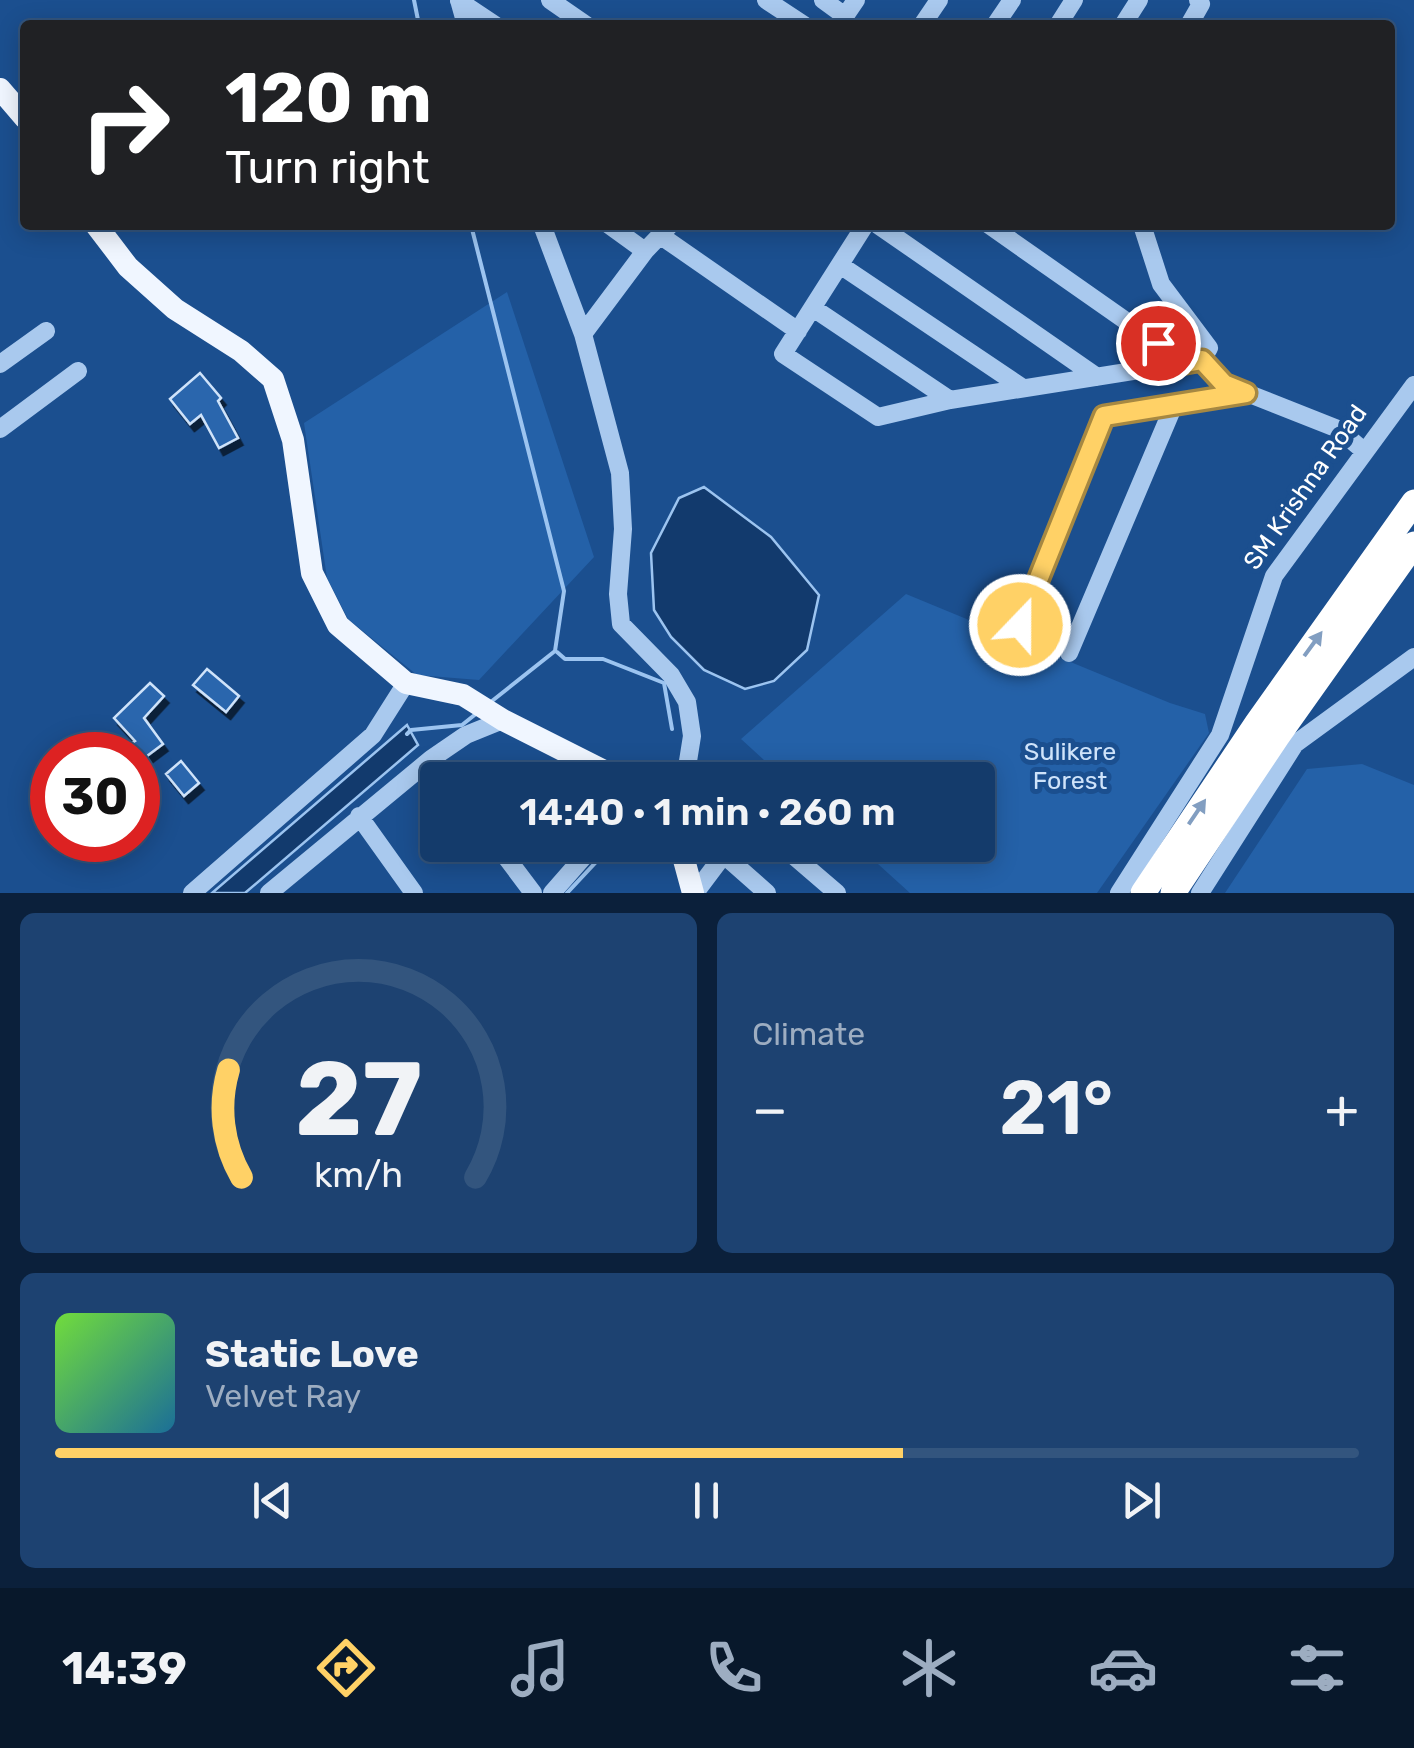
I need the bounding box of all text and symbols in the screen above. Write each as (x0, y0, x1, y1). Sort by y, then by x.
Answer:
text: 120 m (225, 57, 432, 140)
icon: right (60, 60, 190, 190)
text: Turn right (225, 141, 429, 194)
pin (1116, 301, 1201, 386)
icon: arrive (1131, 316, 1186, 371)
street label: SM Krishna Road (1237, 399, 1373, 575)
position arrow (968, 573, 1072, 677)
one-way arrow (1303, 630, 1322, 657)
speed limit sign: 30 (30, 732, 160, 862)
park label: Sulikere Forest (1024, 737, 1116, 795)
text: 14:40 · 1 min · 260 m (520, 789, 895, 835)
one-way arrow (1188, 798, 1206, 825)
text: Climate (752, 1015, 865, 1053)
text: 27 (295, 1038, 422, 1161)
text: 21° (999, 1064, 1113, 1153)
text: − (752, 1077, 788, 1142)
text: + (1325, 1077, 1359, 1142)
text: km/h (314, 1154, 403, 1196)
text: Static Love (205, 1331, 419, 1377)
text: Velvet Ray (205, 1377, 361, 1415)
icon: previous (245, 1473, 300, 1528)
icon: pause (679, 1473, 734, 1528)
icon: next (1114, 1473, 1169, 1528)
icon: directions (311, 1633, 381, 1703)
icon: music (505, 1633, 575, 1703)
icon: phone (699, 1633, 769, 1703)
icon: climate (894, 1633, 964, 1703)
icon: car (1088, 1633, 1158, 1703)
icon: filters (1282, 1633, 1352, 1703)
text: 14:39 (62, 1642, 187, 1695)

